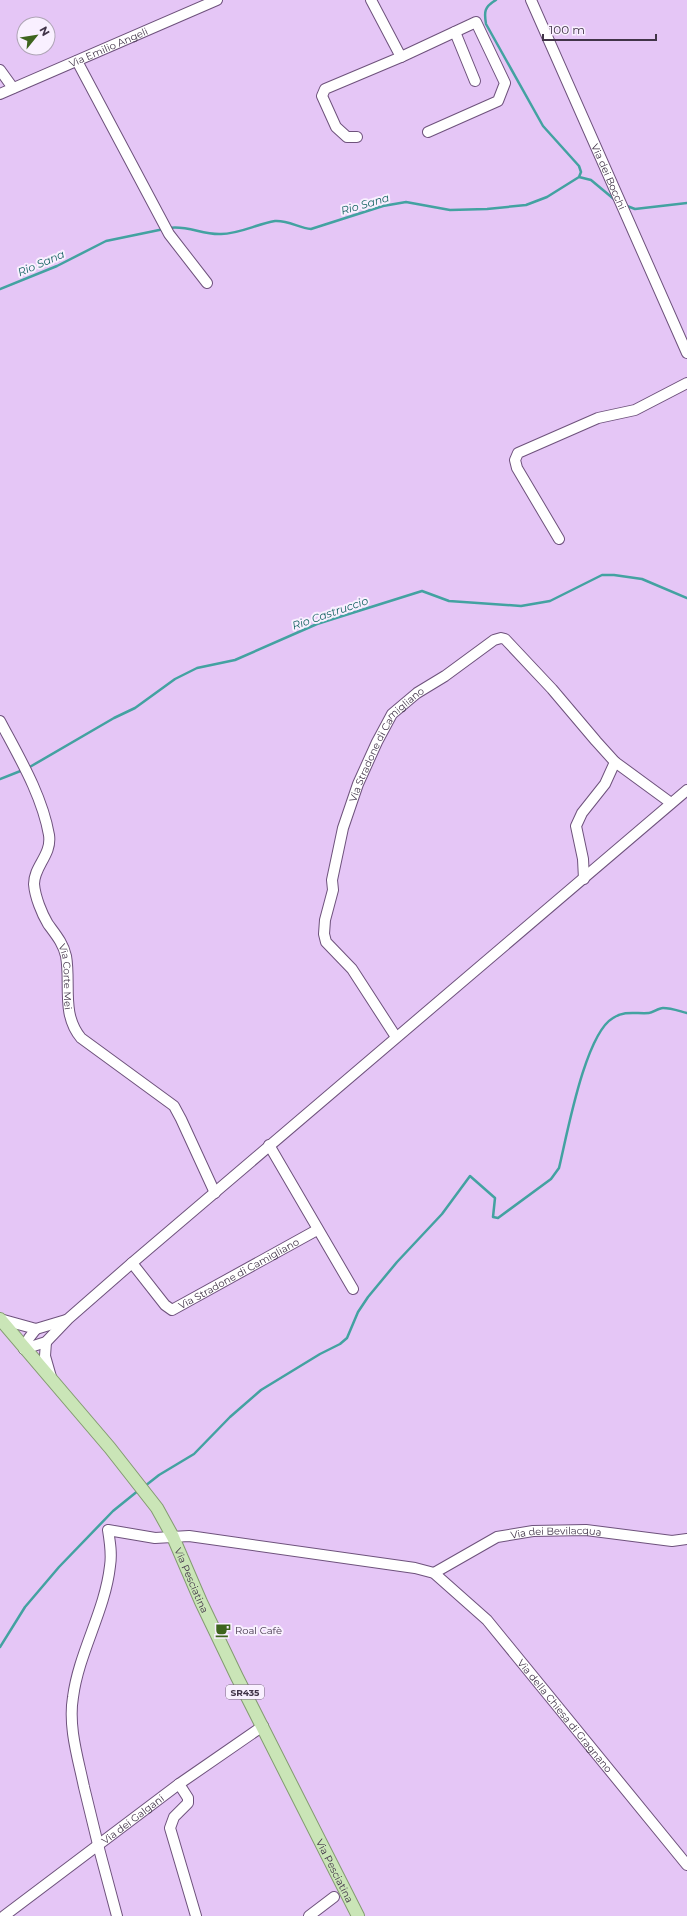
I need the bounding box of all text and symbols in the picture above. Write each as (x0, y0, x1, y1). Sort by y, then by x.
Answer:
north arrow (16, 16, 56, 56)
scale bar (543, 16, 656, 42)
text: 100 m (549, 22, 585, 37)
text: N (36, 24, 53, 38)
street label: Via Emilio Angeli (67, 24, 150, 70)
street label: Via dei Bocchi (589, 142, 629, 211)
water label: Rio Sana (339, 190, 391, 218)
water label: Rio Sana (15, 247, 67, 279)
water label: Rio Castruccio (290, 593, 370, 633)
street label: Via Stradone di Camigliano (346, 684, 426, 804)
street label: Via Corte Mei (56, 942, 75, 1010)
street label: Via Stradone di Camigliano (176, 1235, 301, 1312)
street label: Via dei Bevilacqua (509, 1523, 602, 1541)
street label: Via Pesciatina (172, 1546, 212, 1615)
cafe icon: Roal Cafè (214, 1621, 232, 1639)
place label: Roal Cafè (235, 1624, 282, 1637)
street label: Via della Chiesa di Gragnano (515, 1656, 615, 1775)
road number: SR435 (226, 1685, 264, 1699)
street label: Via dei Galgani (99, 1791, 166, 1847)
street label: Via Pesciatina (314, 1837, 357, 1905)

